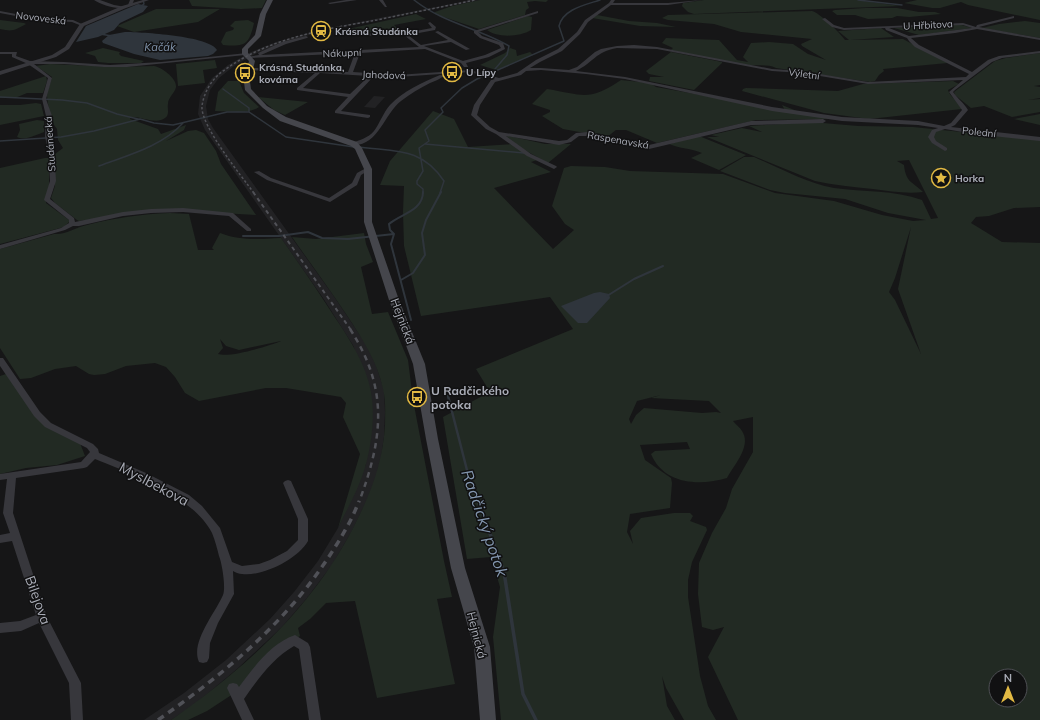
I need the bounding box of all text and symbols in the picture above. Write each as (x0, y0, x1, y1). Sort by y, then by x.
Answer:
street label: Novoveská (15, 8, 67, 28)
street label: U Hřbitova (903, 17, 953, 33)
station icon: Krásná Studánka (310, 20, 332, 42)
place label: Krásná Studánka (335, 25, 418, 38)
water label: Kačák (144, 40, 176, 54)
street label: Nákupní (322, 46, 362, 60)
place label: Krásná Studánka, kovárna (259, 61, 345, 86)
bus stop icon: U Lípy (441, 61, 463, 83)
bus stop icon: Krásná Studánka, kovárna (234, 62, 256, 84)
street label: Výletní (787, 65, 821, 83)
place label: U Lípy (466, 66, 496, 79)
street label: Jahodová (362, 68, 406, 82)
street label: Studánecká (42, 116, 58, 172)
street label: Polední (961, 124, 997, 140)
street label: Raspenavská (586, 128, 650, 152)
place icon: Horka (930, 167, 952, 189)
place label: Horka (955, 172, 984, 185)
street label: Hejnická (387, 296, 419, 346)
place label: U Radčického potoka (431, 383, 509, 412)
bus stop icon: U Radčického potoka (406, 386, 428, 408)
street label: Myslbekova (116, 458, 192, 510)
water label: Radčický potok (457, 467, 513, 580)
street label: Bilejova (21, 573, 55, 627)
street label: Hejnická (464, 610, 490, 660)
north arrow (988, 668, 1028, 708)
text: N (1004, 671, 1012, 685)

